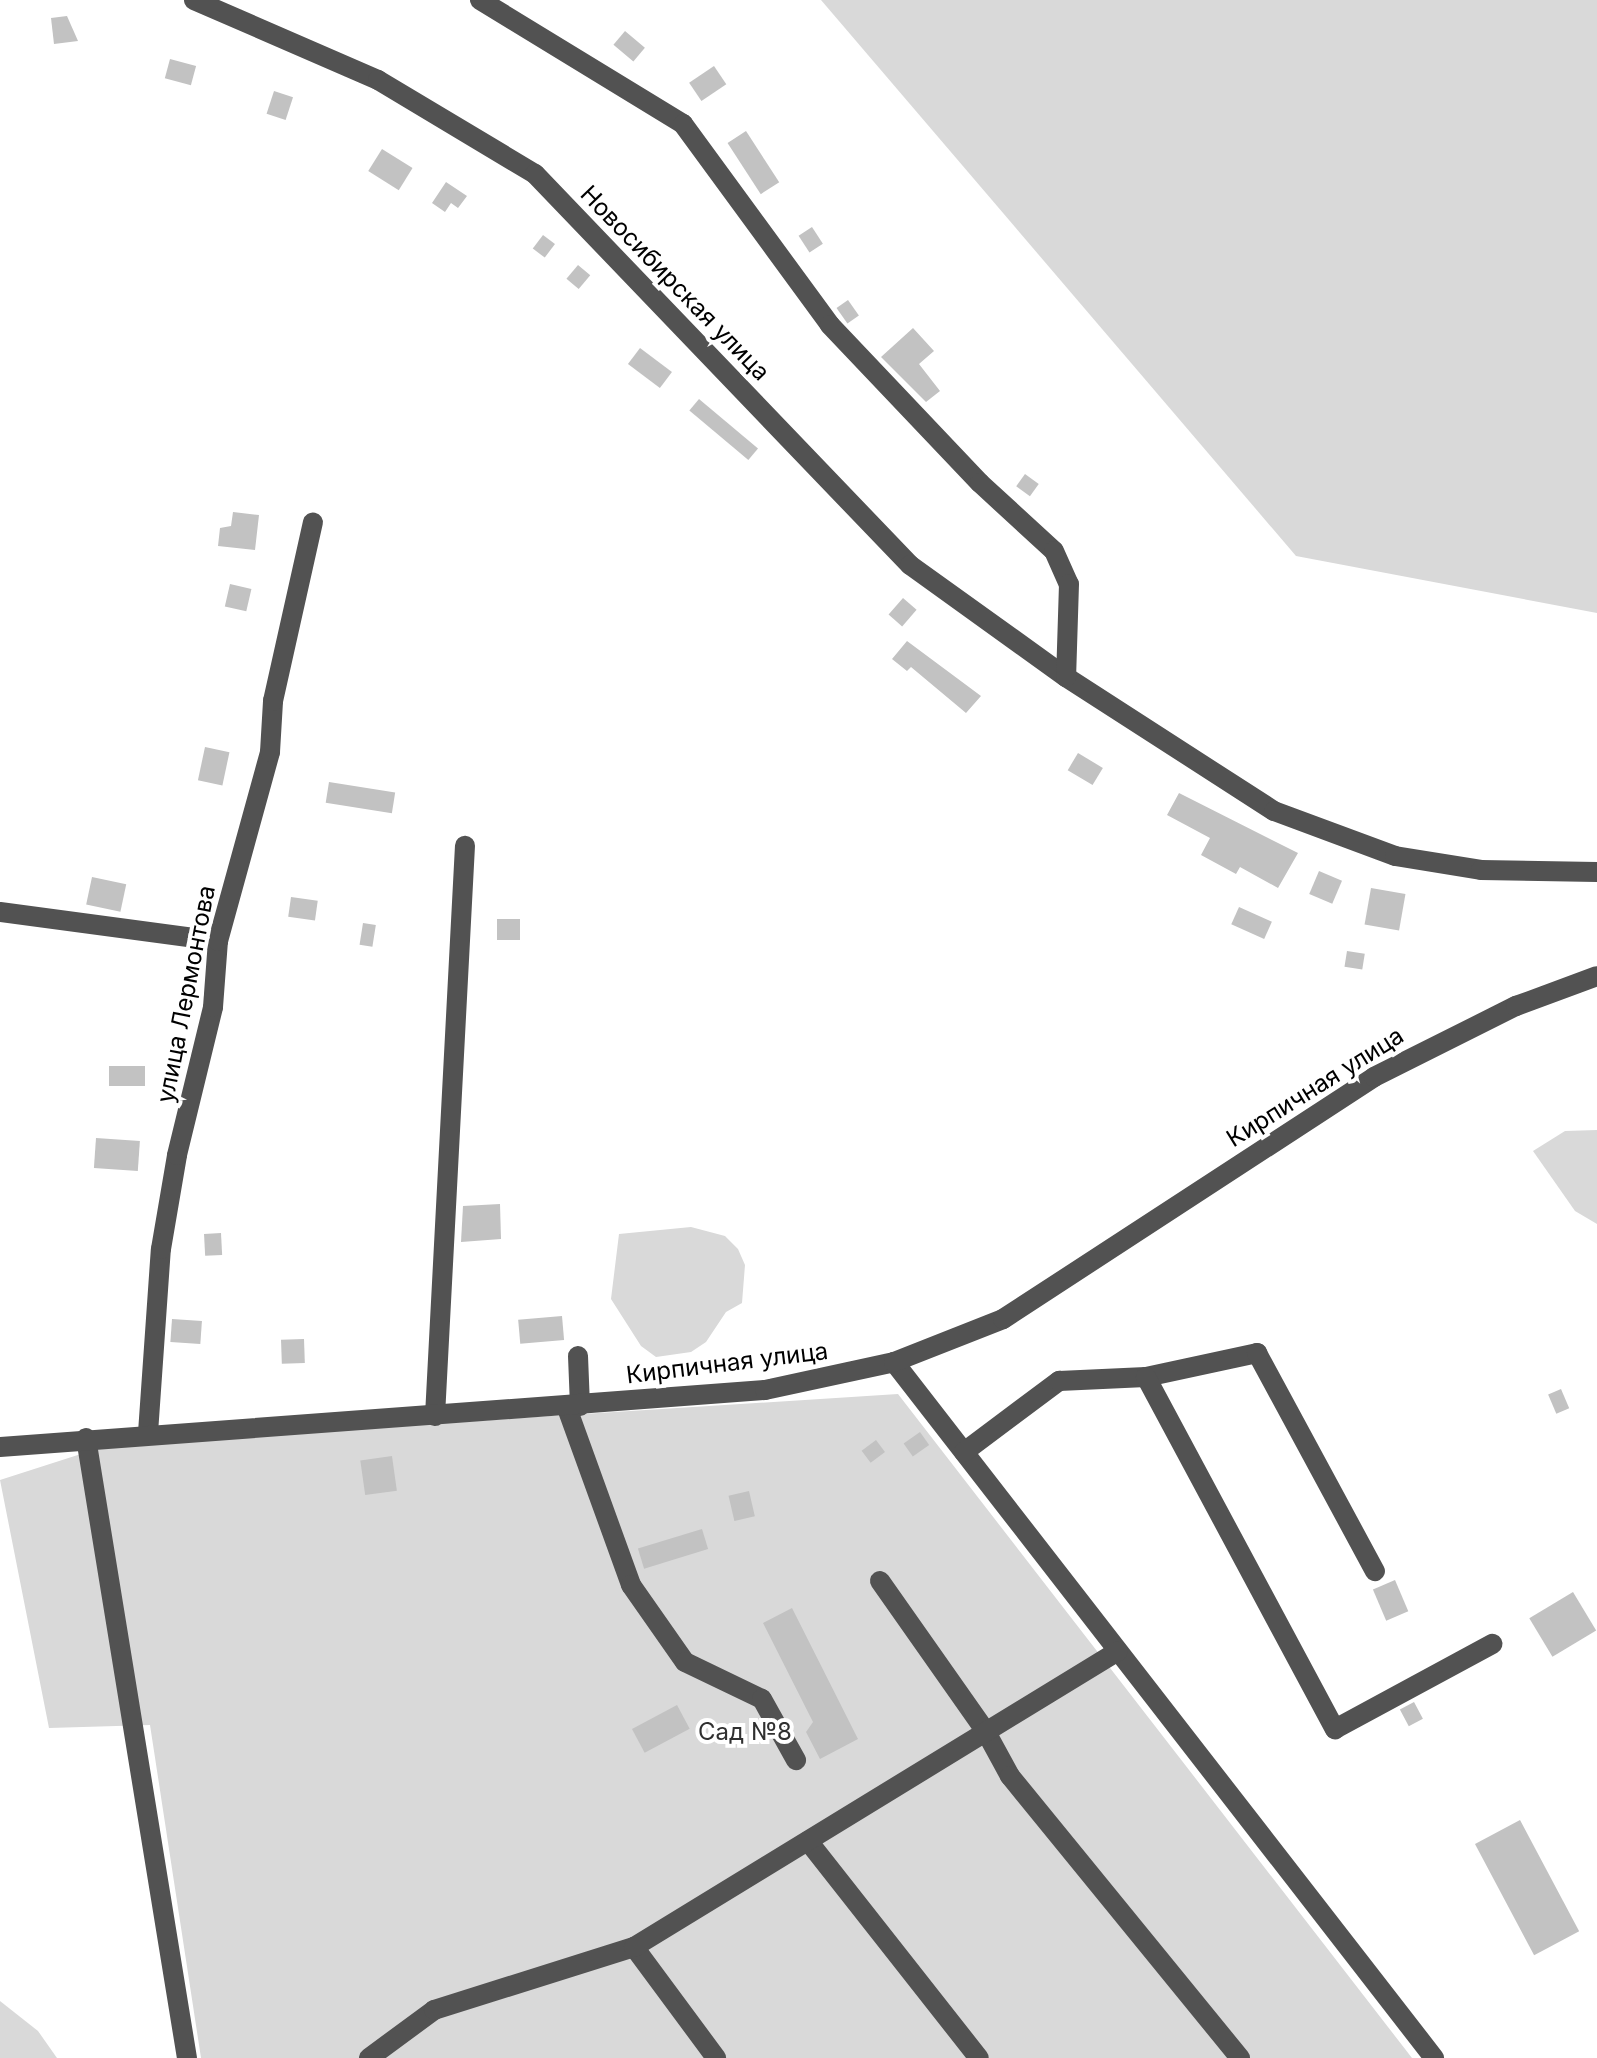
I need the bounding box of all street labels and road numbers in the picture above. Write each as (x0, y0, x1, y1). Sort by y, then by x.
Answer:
street label: Новосибирская улица (574, 180, 776, 386)
street label: улица Лермонтова (151, 883, 221, 1105)
street label: Кирпичная улица (1221, 1021, 1409, 1153)
street label: Кирпичная улица (624, 1336, 830, 1390)

